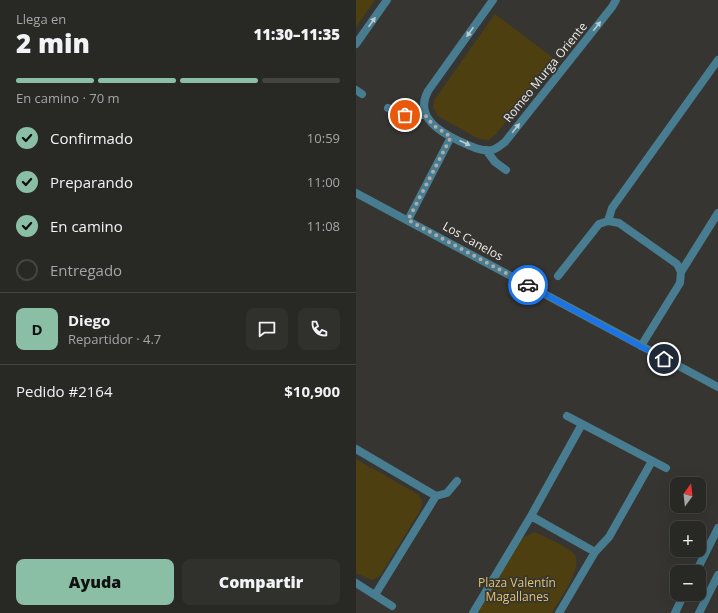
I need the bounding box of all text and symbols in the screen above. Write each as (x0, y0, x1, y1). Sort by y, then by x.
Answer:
text: Llega en (16, 10, 66, 28)
one-way arrow (368, 17, 376, 28)
street label: Romeo Murga Oriente (499, 18, 591, 126)
one-way arrow (593, 21, 602, 32)
text: 11:30–11:35 (254, 24, 340, 44)
text: 2 min (16, 25, 90, 61)
one-way arrow (466, 26, 474, 37)
text: En camino · 70 m (16, 89, 120, 107)
pin (388, 98, 422, 132)
icon: bag (394, 104, 416, 126)
one-way arrow (512, 122, 520, 133)
icon: check (16, 127, 38, 149)
text: Confirmado (50, 128, 133, 148)
text: 10:59 (307, 129, 340, 147)
one-way arrow (460, 140, 471, 146)
icon: check (16, 171, 38, 193)
text: Preparando (50, 172, 133, 192)
text: 11:00 (307, 173, 340, 191)
icon: check (16, 215, 38, 237)
text: En camino (50, 216, 123, 236)
text: 11:08 (307, 217, 340, 235)
street label: Los Canelos (440, 217, 506, 265)
text: Entregado (50, 260, 122, 280)
courier (508, 265, 548, 305)
icon: car (517, 274, 539, 296)
button: chat (246, 308, 288, 350)
button: phone (298, 308, 340, 350)
text: Diego (68, 310, 110, 330)
text: D (31, 319, 43, 339)
text: Repartidor · 4.7 (68, 330, 161, 348)
pin (647, 342, 681, 376)
icon: home (653, 348, 675, 370)
text: Pedido #2164 (16, 381, 113, 401)
text: $10,900 (284, 381, 340, 401)
north arrow (670, 477, 706, 513)
map controls (670, 477, 706, 601)
button: + (670, 521, 706, 557)
button: Ayuda (16, 559, 174, 605)
button: Compartir (182, 559, 340, 605)
button: − (670, 565, 706, 601)
park label: Plaza Valentín Magallanes (478, 574, 556, 605)

